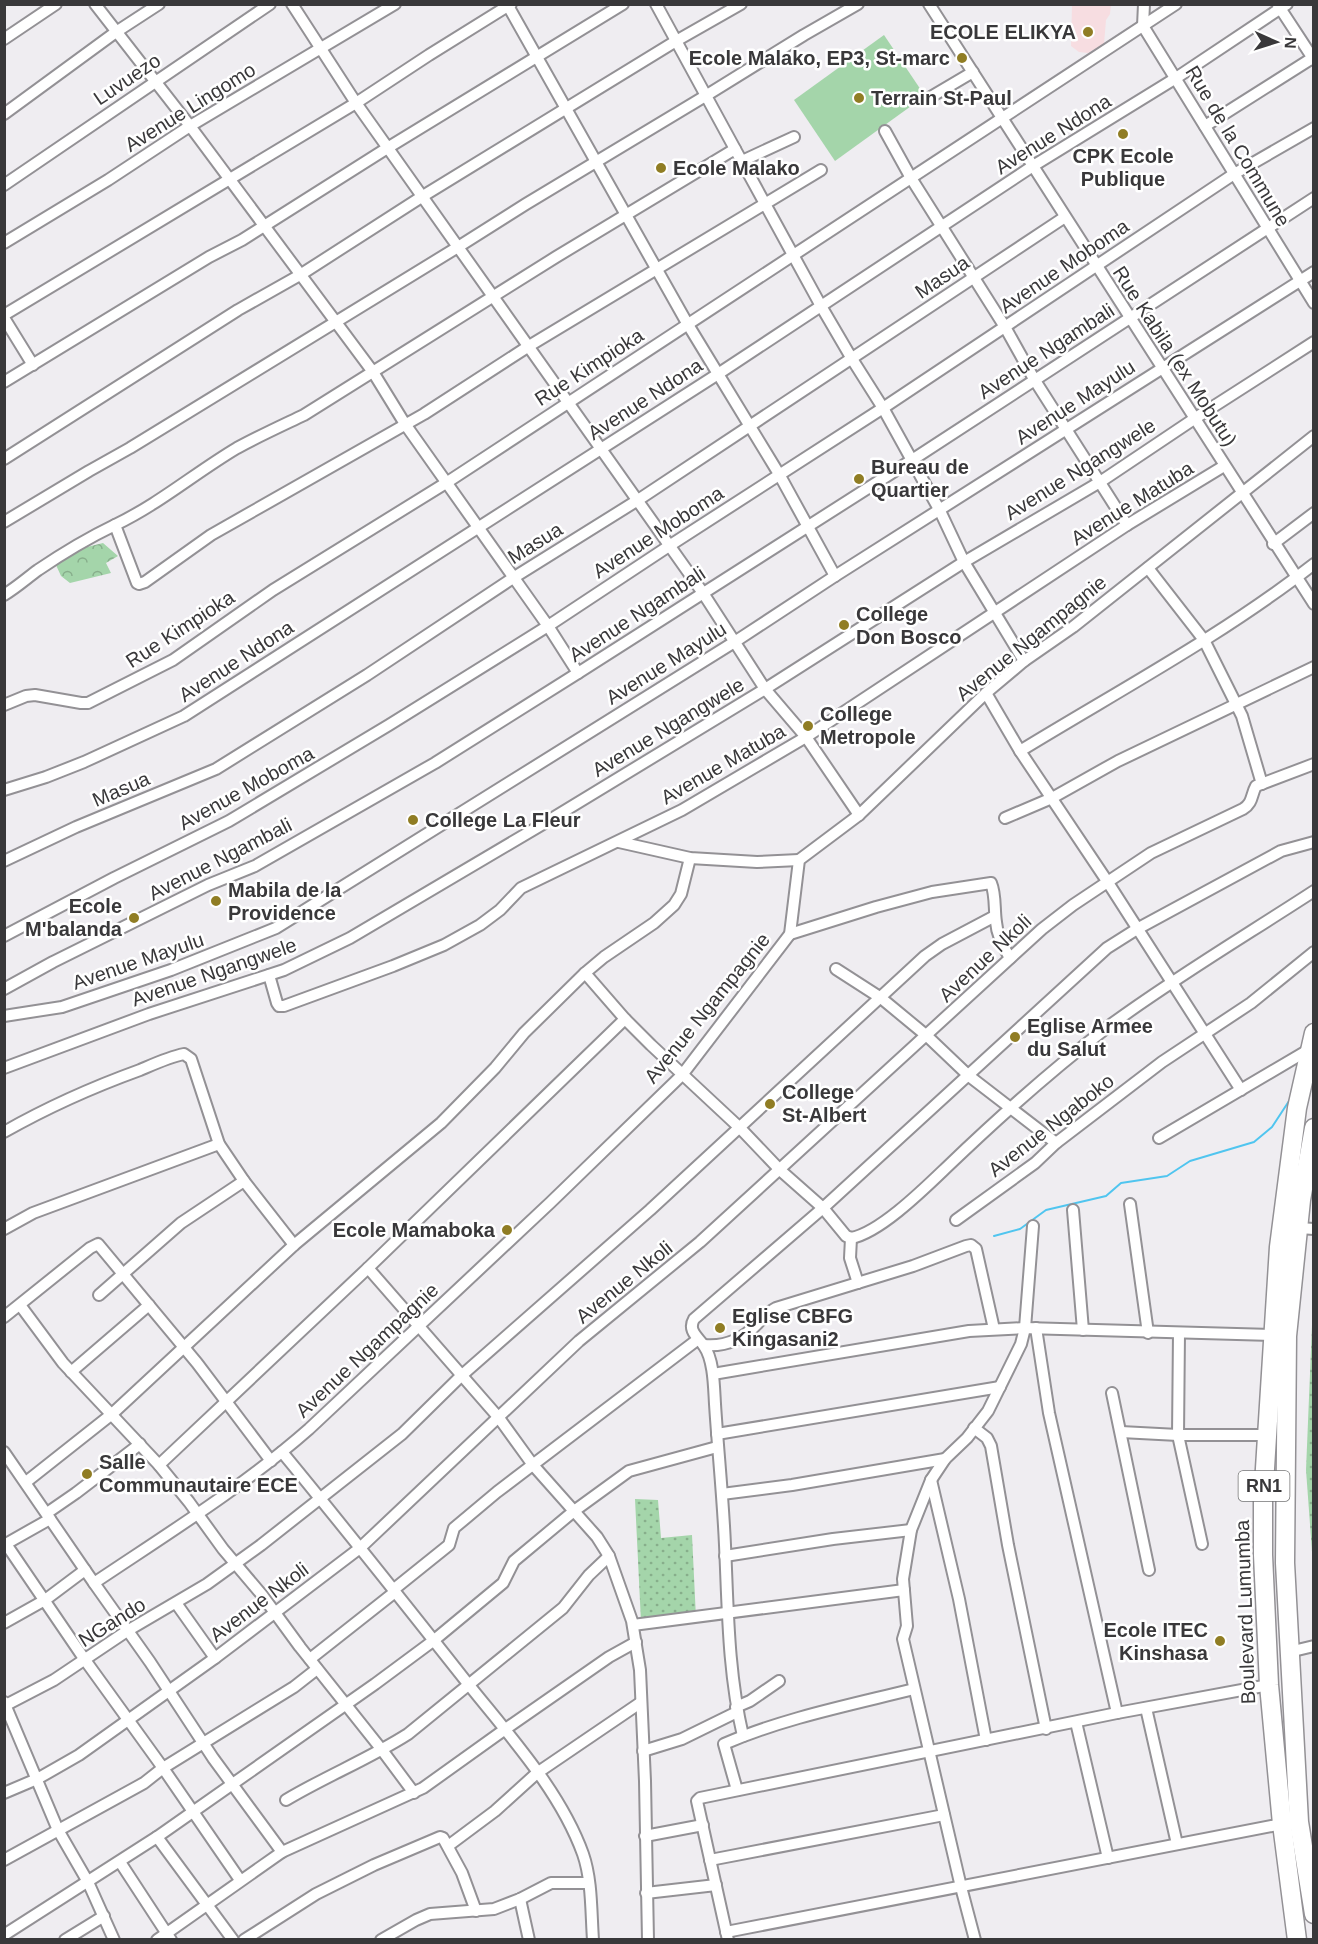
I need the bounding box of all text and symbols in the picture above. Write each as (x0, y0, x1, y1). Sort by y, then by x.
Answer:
north arrow (1246, 12, 1306, 72)
place label: ECOLE ELIKYA (930, 21, 1076, 43)
marker: ECOLE ELIKYA (1081, 25, 1095, 39)
text: N (1282, 37, 1299, 49)
place label: Ecole Malako, EP3, St-marc (689, 47, 950, 69)
street label: Luvuezo (90, 49, 164, 109)
marker: Ecole Malako, EP3, St-marc (955, 51, 969, 65)
street label: Avenue Lingomo (121, 58, 259, 156)
street label: Rue de la Commune (1181, 62, 1295, 230)
place label: Terrain St-Paul (871, 87, 1012, 109)
street label: Avenue Ndona (991, 89, 1116, 178)
marker: Terrain St-Paul (852, 91, 866, 105)
marker: CPK Ecole Publique (1116, 127, 1130, 141)
place label: CPK Ecole Publique (1072, 145, 1174, 190)
place label: Ecole Malako (673, 157, 800, 179)
marker: Ecole Malako (654, 161, 668, 175)
street label: Avenue Moboma (995, 214, 1133, 317)
street label: Masua (911, 251, 974, 303)
street label: Rue Kabila (ex Mobutu) (1109, 262, 1241, 450)
street label: Avenue Ngambali (974, 299, 1118, 403)
street label: Rue Kimpioka (531, 323, 648, 410)
street label: Avenue Ndona (584, 353, 707, 444)
street label: Avenue Mayulu (1011, 355, 1139, 449)
street label: Avenue Ngangwele (1001, 414, 1159, 524)
place label: Bureau de Quartier (871, 456, 969, 501)
street label: Avenue Matuba (1067, 456, 1198, 549)
marker: Bureau de Quartier (852, 472, 866, 486)
street label: Avenue Moboma (589, 481, 728, 582)
street label: Masua (504, 517, 567, 568)
street label: Avenue Ngambali (565, 562, 709, 666)
street label: Avenue Ngampagnie (952, 571, 1110, 705)
street label: Rue Kimpioka (122, 585, 239, 672)
place label: College Don Bosco (856, 603, 962, 648)
street label: Avenue Ndona (175, 615, 298, 706)
street label: Avenue Mayulu (602, 617, 730, 709)
marker: College Don Bosco (837, 618, 851, 632)
street label: Avenue Ngangwele (588, 673, 748, 781)
place label: College Metropole (820, 703, 916, 748)
street label: Avenue Matuba (657, 719, 790, 808)
marker: College Metropole (801, 719, 815, 733)
street label: Avenue Moboma (175, 741, 318, 834)
street label: Masua (89, 767, 154, 811)
place label: College La Fleur (425, 809, 581, 831)
street label: Avenue Ngambali (145, 813, 295, 905)
marker: College La Fleur (406, 813, 420, 827)
place label: Mabila de la Providence (228, 879, 342, 924)
marker: Mabila de la Providence (209, 894, 223, 908)
place label: Ecole M'balanda (25, 895, 123, 940)
street label: Avenue Nkoli (935, 910, 1035, 1006)
marker: Ecole M'balanda (127, 911, 141, 925)
street label: Avenue Mayulu (69, 928, 207, 994)
street label: Avenue Ngampagnie (640, 929, 774, 1087)
street label: Avenue Ngangwele (129, 933, 299, 1011)
place label: Eglise Armee du Salut (1027, 1015, 1153, 1060)
marker: Eglise Armee du Salut (1008, 1030, 1022, 1044)
street label: Avenue Ngaboko (984, 1069, 1118, 1181)
place label: College St-Albert (782, 1081, 867, 1126)
marker: College St-Albert (763, 1097, 777, 1111)
place label: Ecole Mamaboka (333, 1219, 496, 1241)
marker: Ecole Mamaboka (500, 1223, 514, 1237)
street label: Avenue Nkoli (571, 1236, 677, 1328)
street label: Avenue Ngampagnie (291, 1278, 443, 1422)
place label: Eglise CBFG Kingasani2 (732, 1305, 853, 1350)
marker: Eglise CBFG Kingasani2 (713, 1321, 727, 1335)
place label: Salle Communautaire ECE (99, 1451, 298, 1496)
marker: Salle Communautaire ECE (80, 1467, 94, 1481)
road number: RN1 (1238, 1471, 1290, 1501)
street label: Boulevard Lumumba (1231, 1519, 1259, 1705)
street label: Avenue Nkoli (205, 1558, 313, 1646)
street label: NGando (75, 1593, 149, 1651)
place label: Ecole ITEC Kinshasa (1104, 1619, 1209, 1664)
marker: Ecole ITEC Kinshasa (1213, 1634, 1227, 1648)

